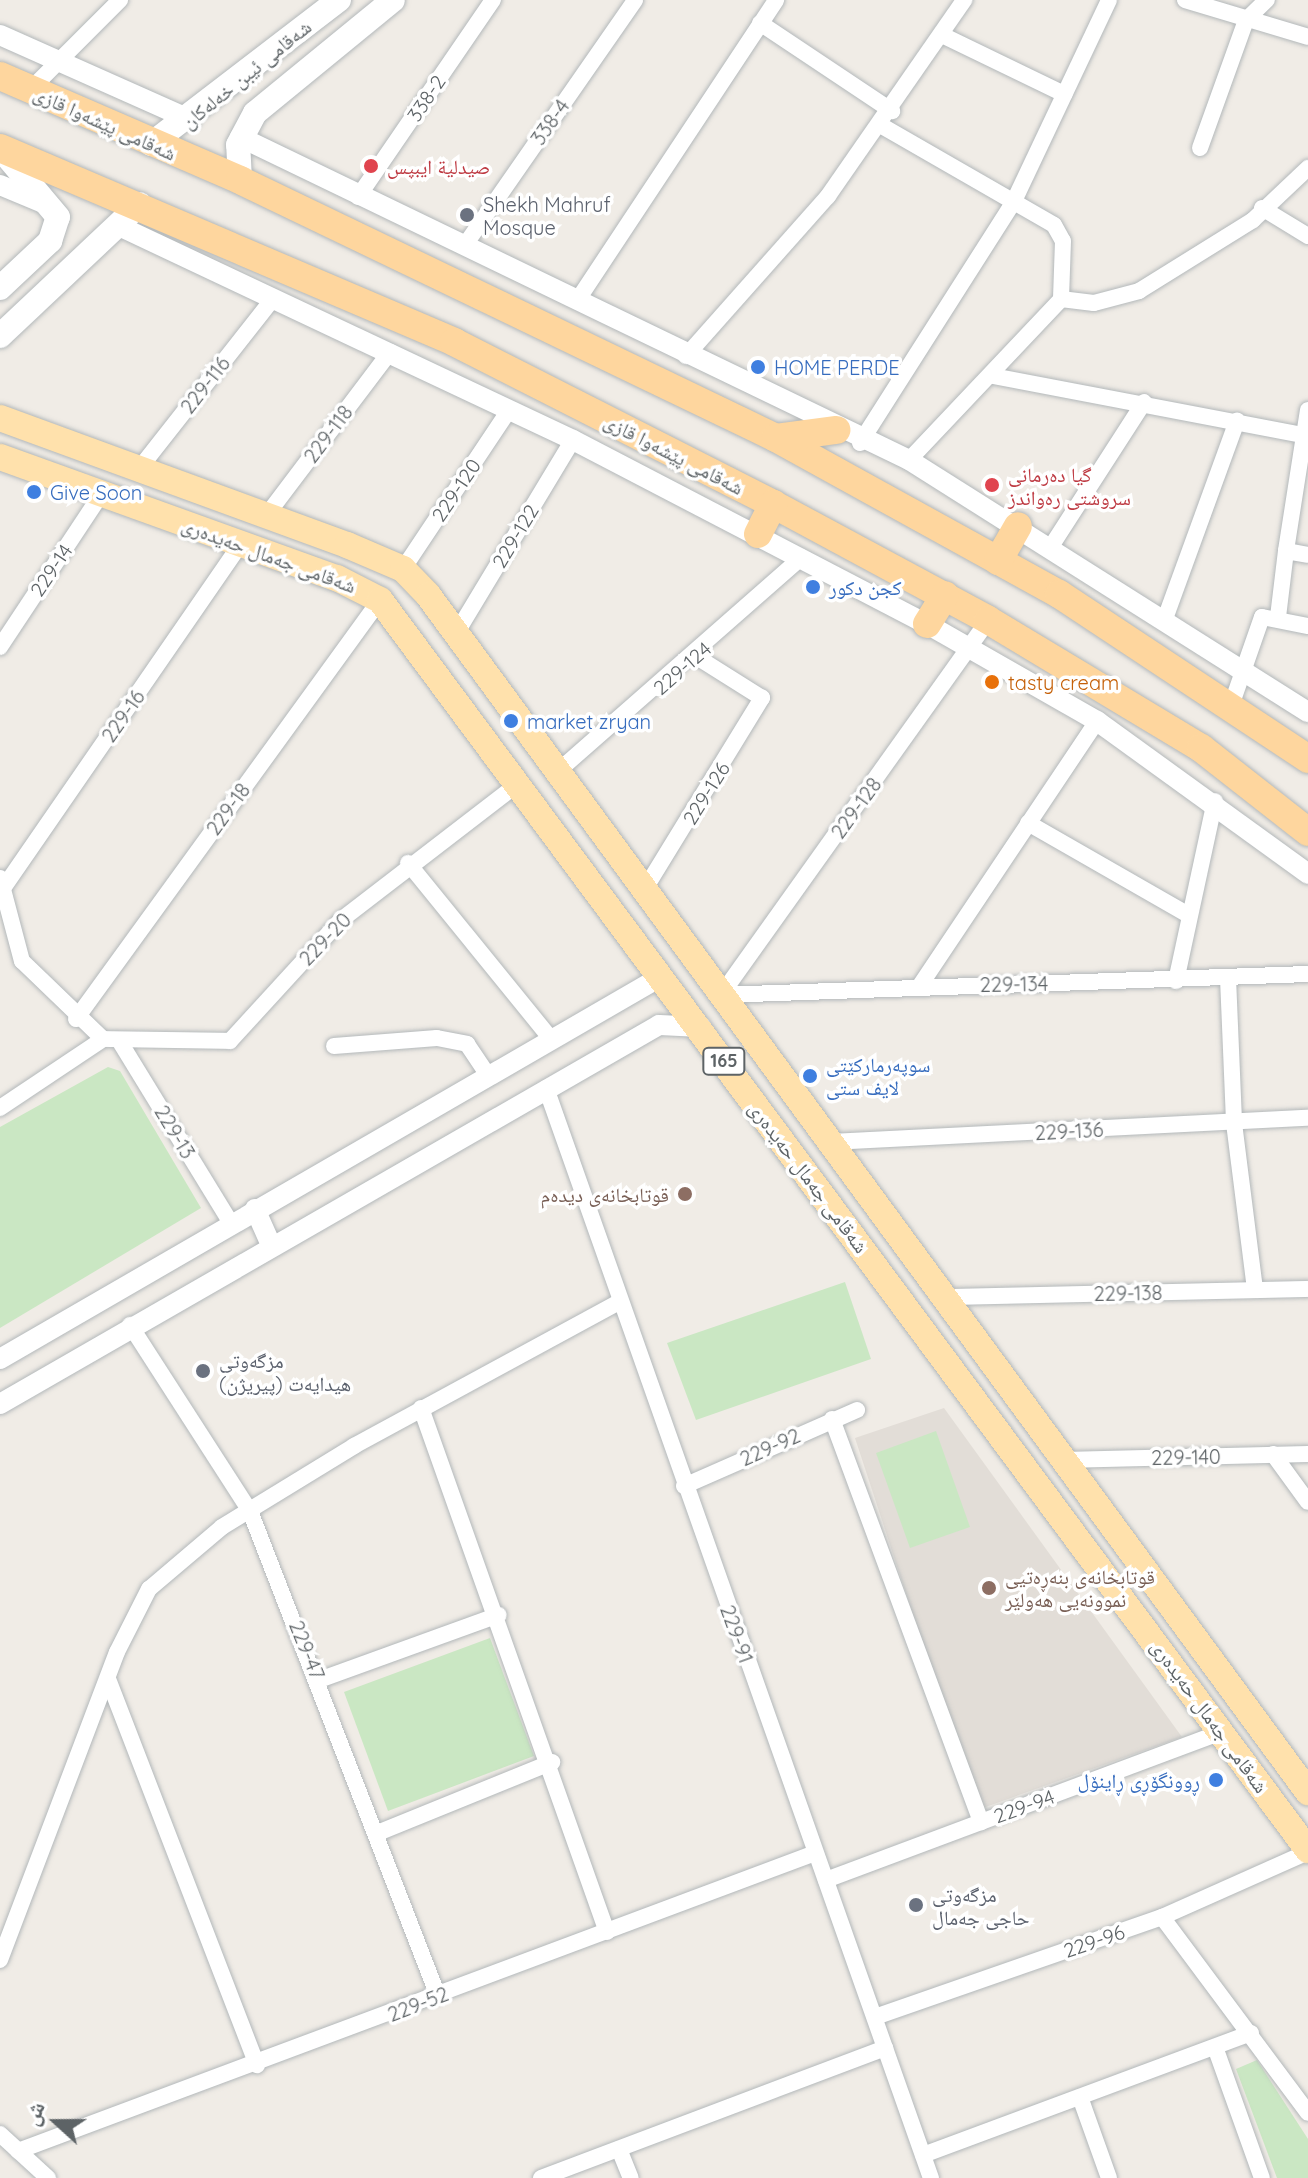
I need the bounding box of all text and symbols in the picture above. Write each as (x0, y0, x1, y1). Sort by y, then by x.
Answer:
street label: شەقامی ئیبن خەلەکان (176, 14, 316, 134)
street label: 338-2 (402, 70, 450, 126)
street label: شەقامی پێشەوا قازی (30, 81, 180, 165)
street label: 338-4 (526, 95, 574, 149)
place label: صيدلية ایبپس (387, 154, 490, 178)
marker: صيدلية ایبپس (362, 157, 380, 175)
place label: Shekh Mahruf Mosque (483, 192, 611, 239)
marker: Shekh Mahruf Mosque (458, 206, 476, 224)
street label: 229-116 (175, 352, 235, 418)
place label: HOME PERDE (774, 355, 899, 379)
marker: HOME PERDE (749, 358, 767, 376)
street label: 229-118 (299, 401, 357, 467)
street label: شەقامی پێشەوا قازی (600, 408, 748, 500)
street label: 229-120 (426, 454, 486, 526)
place label: گیا دەرمانی سروشتی رەواندز (1008, 462, 1131, 509)
marker: گیا دەرمانی سروشتی رەواندز (983, 476, 1001, 494)
place label: Give Soon (50, 480, 142, 504)
marker: Give Soon (25, 483, 43, 501)
street label: 229-122 (487, 500, 543, 572)
street label: شەقامی جەمال حەیدەری (179, 512, 359, 598)
street label: 229-14 (25, 539, 77, 601)
place label: كجن دكور (829, 575, 901, 599)
marker: كجن دكور (804, 578, 822, 596)
street label: 229-124 (648, 636, 716, 700)
place label: tasty cream (1008, 670, 1119, 694)
marker: tasty cream (983, 673, 1001, 691)
street label: 229-16 (96, 685, 150, 747)
place label: market zryan (527, 709, 651, 733)
marker: market zryan (502, 712, 520, 730)
street label: 229-126 (677, 757, 735, 829)
street label: 229-128 (826, 773, 886, 843)
street label: 229-18 (201, 778, 255, 840)
street label: 229-20 (294, 908, 356, 970)
street label: 229-134 (980, 971, 1048, 997)
road number: 165 (702, 1047, 746, 1075)
place label: سوپەرمارکێتی لایف ستی (826, 1052, 930, 1099)
marker: سوپەرمارکێتی لایف ستی (801, 1067, 819, 1085)
street label: شەقامی جەمال حەیدەری (744, 1096, 874, 1258)
street label: 229-13 (150, 1101, 200, 1163)
street label: 229-136 (1034, 1117, 1104, 1145)
place label: قوتابخانەی دیدەم (541, 1182, 669, 1206)
marker: قوتابخانەی دیدەم (676, 1185, 694, 1203)
street label: 229-138 (1093, 1280, 1163, 1306)
place label: مزگه‌وتی هیدایه‌ت (پیریژن) (219, 1348, 351, 1395)
marker: مزگه‌وتی هیدایه‌ت (پیریژن) (194, 1362, 212, 1380)
street label: 229-92 (736, 1423, 804, 1471)
street label: 229-140 (1151, 1444, 1221, 1470)
place label: قوتابخانەی بنەڕەتیی نموونەیی هەولێر (1005, 1564, 1155, 1611)
marker: قوتابخانەی بنەڕەتیی نموونەیی هەولێر (980, 1579, 998, 1597)
street label: 229-91 (715, 1602, 759, 1666)
street label: 229-47 (284, 1617, 330, 1683)
street label: شەقامی جەمال حەیدەری (1146, 1635, 1274, 1797)
place label: ڕوونگۆڕی ڕاینۆل (1078, 1768, 1200, 1792)
marker: ڕوونگۆڕی ڕاینۆل (1207, 1771, 1225, 1789)
street label: 229-94 (990, 1784, 1058, 1828)
place label: مزگەوتی حاجی جەمال (932, 1882, 1030, 1929)
marker: مزگەوتی حاجی جەمال (907, 1896, 925, 1914)
street label: 229-96 (1060, 1919, 1128, 1963)
street label: 229-52 (384, 1981, 452, 2027)
north arrow (16, 2082, 96, 2162)
text: ش (16, 2097, 51, 2129)

